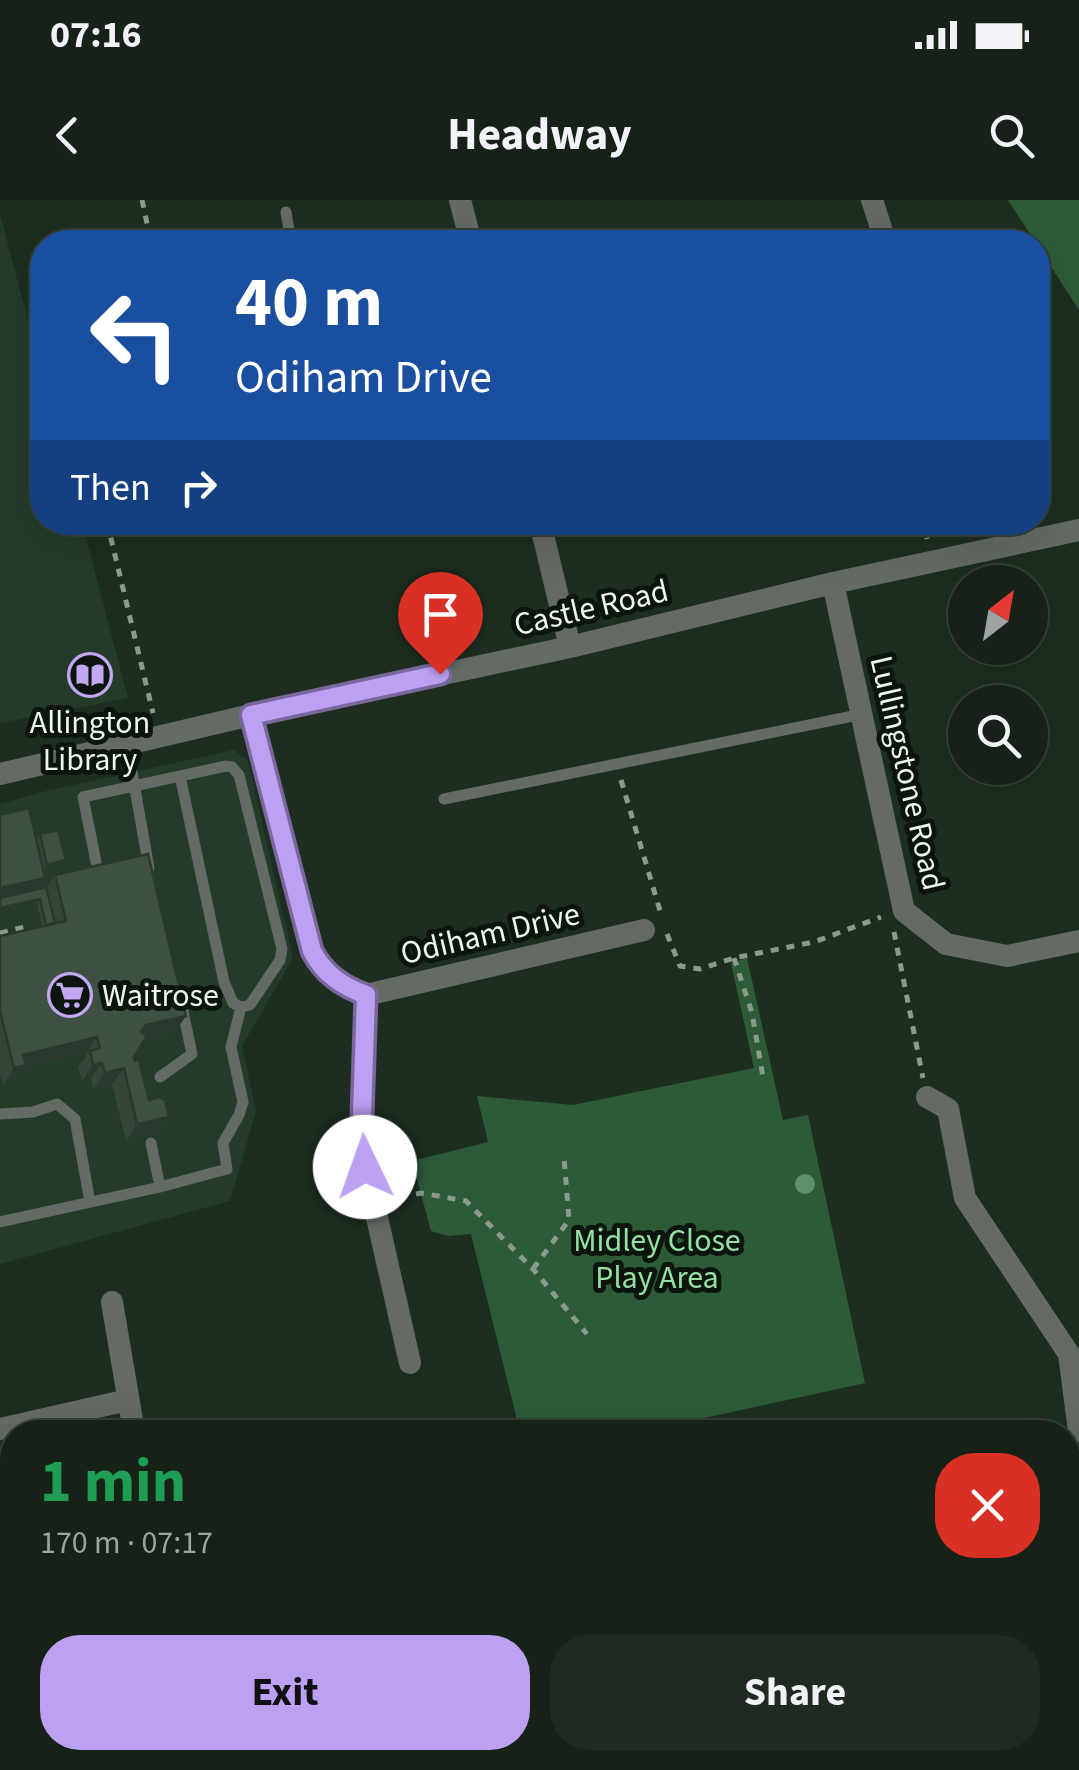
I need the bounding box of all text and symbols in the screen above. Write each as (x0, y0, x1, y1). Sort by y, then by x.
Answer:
text: 07:16 (50, 8, 142, 62)
text: Headway (447, 103, 632, 167)
icon: back (40, 108, 95, 163)
icon: search (984, 108, 1039, 163)
text: 40 m (235, 253, 383, 353)
icon: left (70, 270, 200, 400)
text: Odiham Drive (235, 346, 492, 410)
icon: right (171, 460, 226, 515)
text: Then (70, 461, 151, 515)
north arrow (948, 565, 1048, 665)
map controls (948, 565, 1048, 785)
street label: Castle Road (510, 568, 673, 648)
pin (398, 572, 483, 675)
icon: arrive (413, 587, 468, 642)
street label: Lullingstone Road (858, 651, 956, 895)
library icon: Allington Library (67, 652, 113, 698)
button: search (948, 685, 1048, 785)
place label: Allington Library (30, 700, 150, 783)
street label: Odiham Drive (396, 891, 584, 977)
supermarket icon: Waitrose (47, 972, 93, 1018)
place label: Waitrose (102, 973, 219, 1019)
position arrow (313, 1115, 417, 1219)
park label: Midley Close Play Area (573, 1218, 741, 1301)
text: 1 min (40, 1440, 186, 1525)
button: close (935, 1453, 1040, 1558)
text: 170 m · 07:17 (40, 1520, 213, 1566)
button: Exit (40, 1635, 530, 1750)
button: Share (550, 1635, 1040, 1750)

